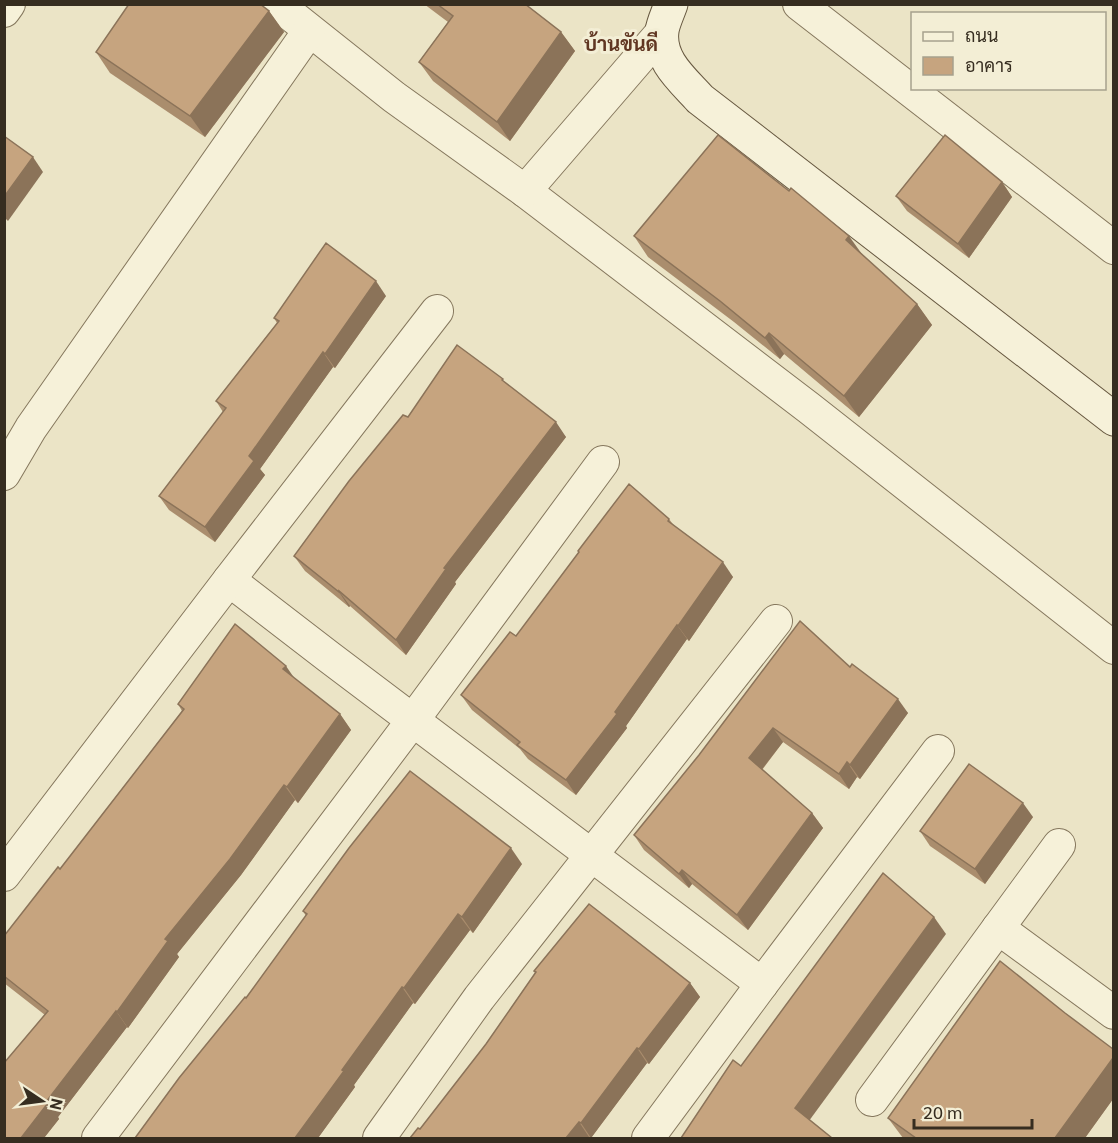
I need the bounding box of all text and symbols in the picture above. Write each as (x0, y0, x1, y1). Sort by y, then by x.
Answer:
legend (911, 12, 1106, 90)
text: ถนน (965, 23, 998, 46)
district label: บ้านขันดี (584, 30, 658, 56)
text: อาคาร (965, 53, 1013, 76)
north arrow (12, 1071, 72, 1131)
scale bar (914, 1092, 1032, 1130)
text: N (46, 1097, 69, 1112)
text: 20 m (923, 1100, 962, 1123)

